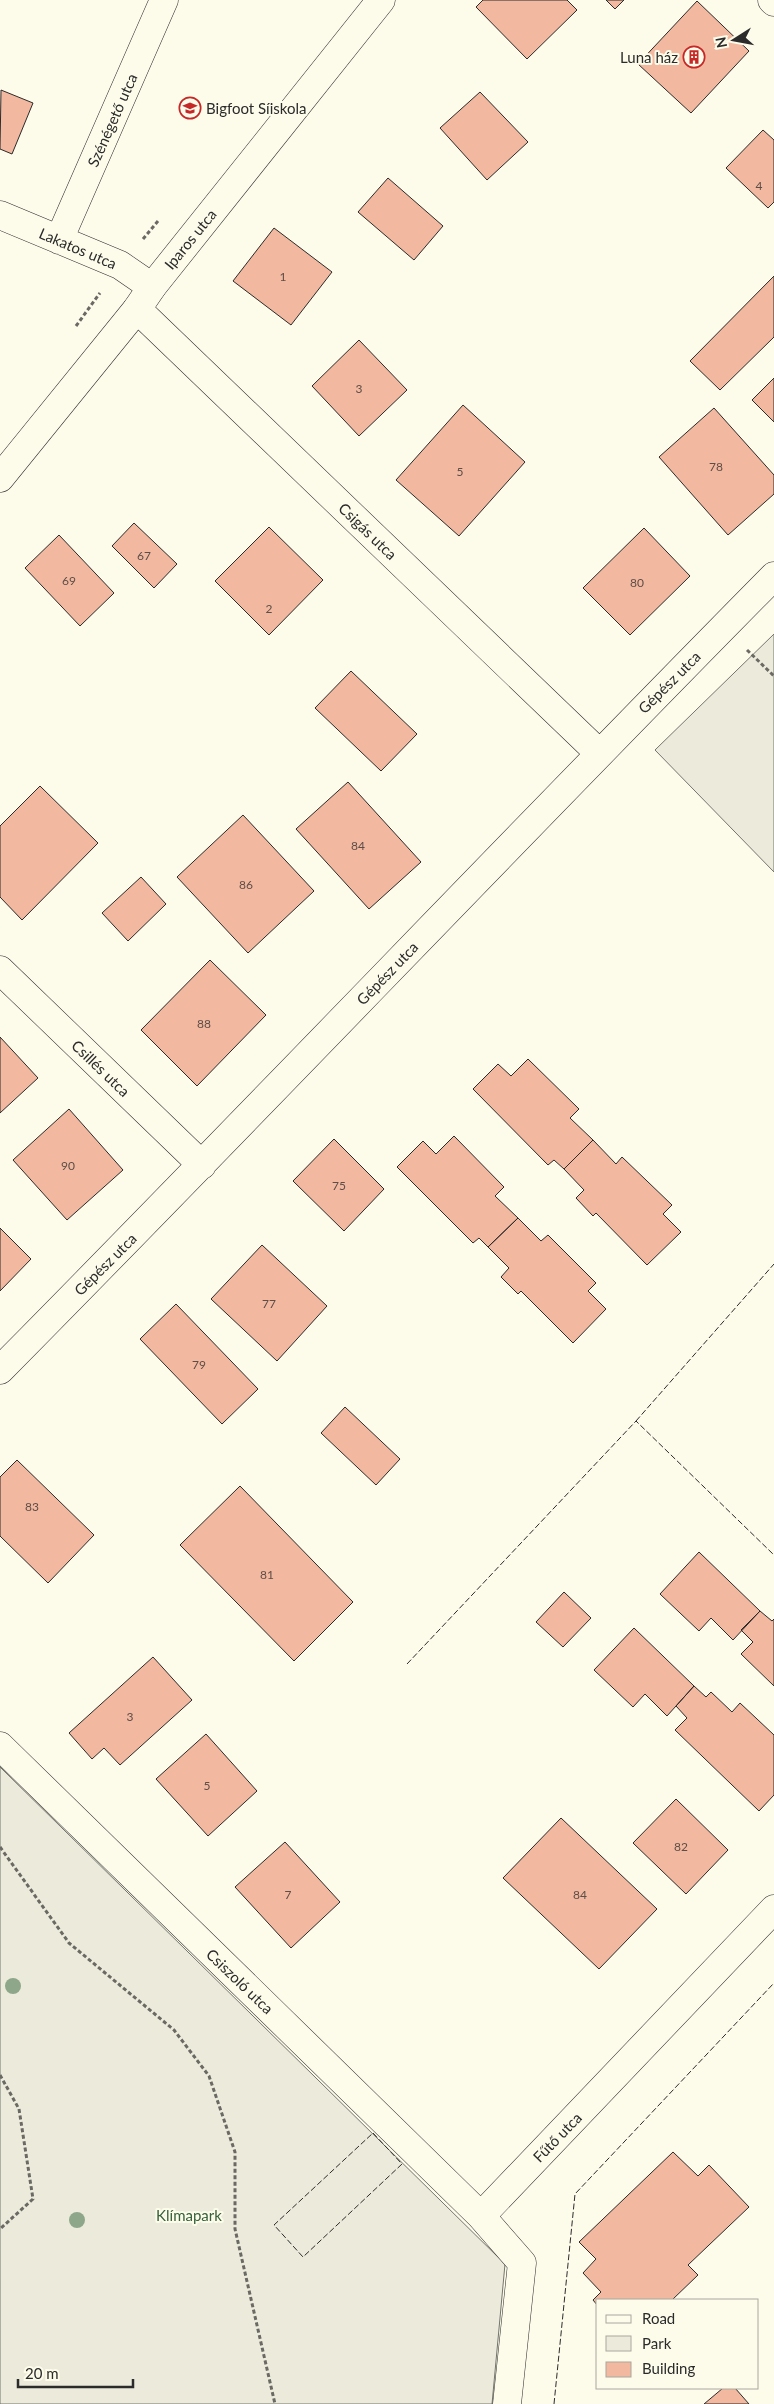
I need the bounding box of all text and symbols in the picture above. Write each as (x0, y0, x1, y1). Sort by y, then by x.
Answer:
north arrow (709, 15, 759, 65)
text: N (711, 36, 730, 49)
building icon: Luna ház (682, 45, 706, 69)
place label: Luna ház (620, 48, 678, 66)
street label: Szénégető utca (83, 71, 141, 169)
school or university icon: Bigfoot Síiskola (178, 96, 202, 120)
place label: Bigfoot Síiskola (206, 99, 307, 117)
house number: 4 (756, 178, 763, 193)
street label: Iparos utca (160, 205, 220, 273)
street label: Lakatos utca (36, 224, 120, 272)
house number: 1 (280, 269, 287, 284)
house number: 3 (356, 381, 363, 396)
house number: 78 (709, 459, 723, 474)
house number: 5 (457, 464, 464, 479)
street label: Csigás utca (335, 499, 401, 563)
house number: 67 (137, 548, 151, 563)
house number: 69 (62, 573, 76, 588)
house number: 80 (630, 575, 644, 590)
house number: 2 (266, 601, 273, 616)
street label: Gépész utca (634, 647, 704, 717)
house number: 84 (351, 838, 365, 853)
house number: 86 (239, 877, 253, 892)
street label: Gépész utca (353, 938, 421, 1008)
house number: 88 (197, 1016, 211, 1031)
street label: Csillés utca (68, 1036, 134, 1100)
house number: 90 (61, 1158, 75, 1173)
house number: 75 (332, 1178, 346, 1193)
street label: Gépész utca (70, 1229, 140, 1299)
house number: 77 (262, 1296, 276, 1311)
house number: 79 (192, 1357, 206, 1372)
house number: 83 (25, 1499, 39, 1514)
house number: 81 (260, 1567, 274, 1582)
house number: 3 (127, 1709, 134, 1724)
house number: 5 (204, 1778, 211, 1793)
house number: 82 (674, 1839, 688, 1854)
house number: 7 (285, 1887, 292, 1902)
house number: 84 (573, 1887, 587, 1902)
street label: Csiszoló utca (203, 1945, 277, 2017)
street label: Fűtő utca (529, 2108, 585, 2166)
park label: Klímapark (156, 2206, 222, 2224)
legend (596, 2299, 759, 2389)
text: Road (642, 2309, 675, 2327)
text: Park (642, 2334, 672, 2352)
scale bar (18, 2356, 132, 2388)
text: Building (642, 2359, 695, 2377)
text: 20 m (25, 2364, 59, 2382)

